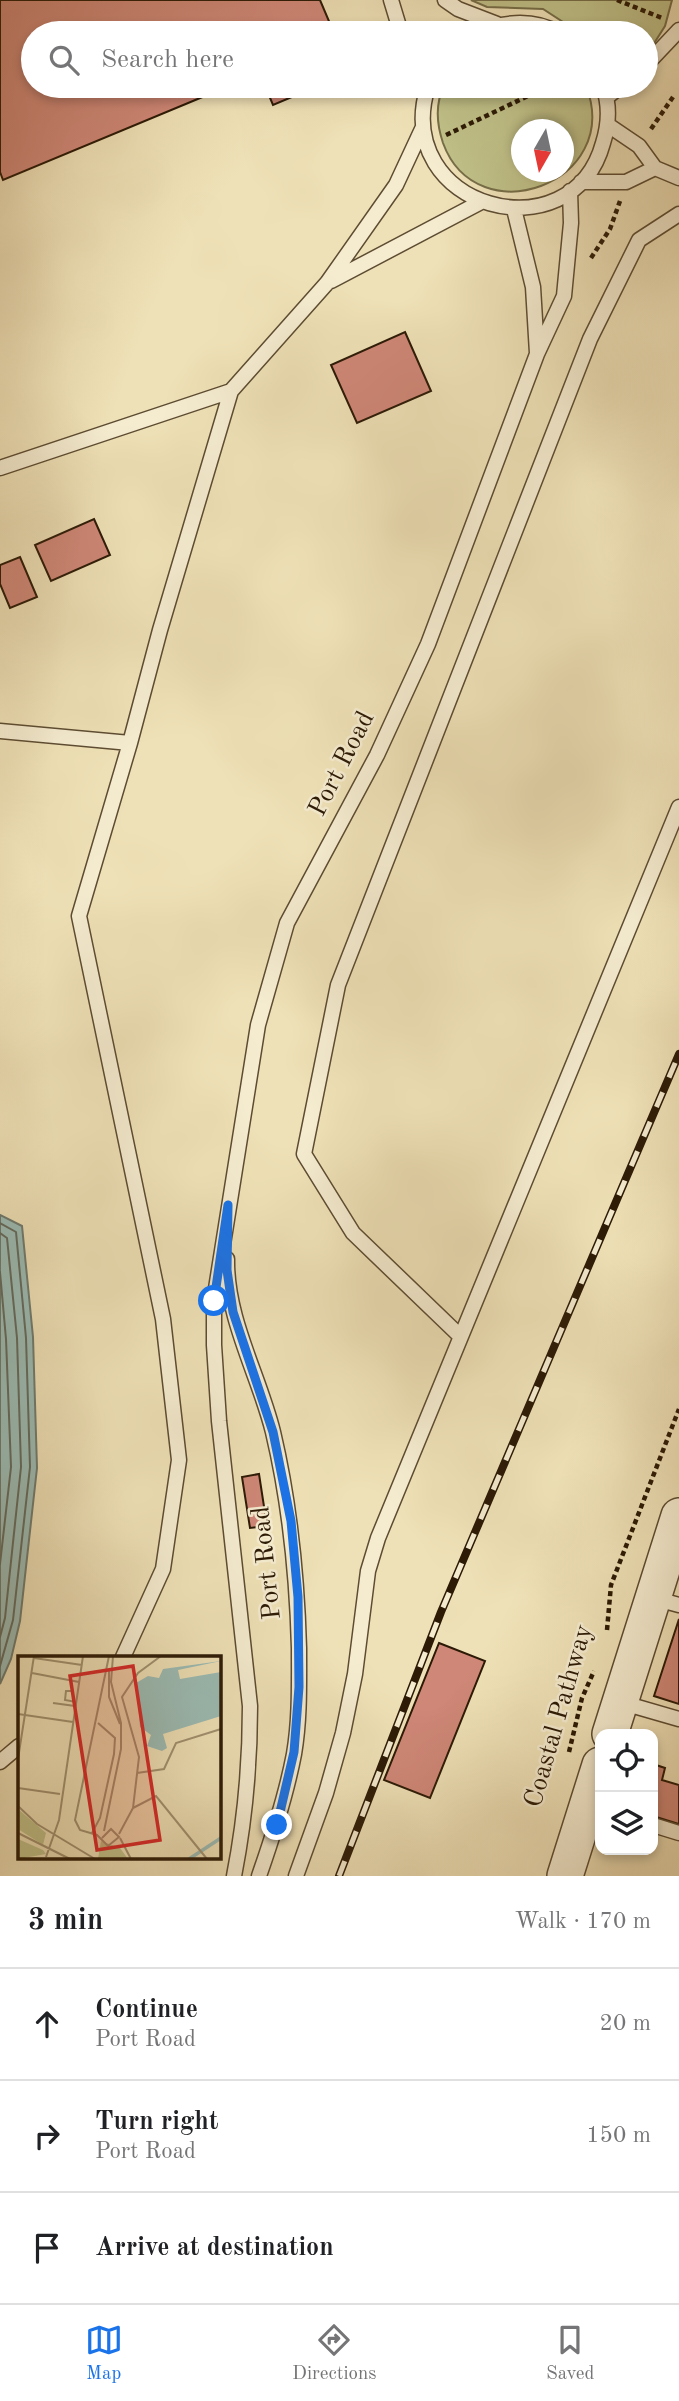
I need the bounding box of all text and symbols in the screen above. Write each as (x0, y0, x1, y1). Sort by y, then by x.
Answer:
search box (21, 21, 658, 98)
icon: search (45, 41, 83, 79)
text: Search here (101, 47, 234, 73)
north arrow (511, 119, 574, 182)
street label: Port Road (304, 707, 380, 821)
route start (198, 1285, 229, 1316)
street label: Port Road (248, 1505, 286, 1621)
street label: Coastal Pathway (520, 1621, 598, 1810)
inset map (18, 1656, 220, 1858)
map controls (595, 1729, 658, 1855)
button: locate (595, 1729, 658, 1792)
button: layers (595, 1792, 658, 1855)
route end (261, 1809, 292, 1840)
text: 3 min (28, 1906, 103, 1936)
text: Walk · 170 m (515, 1910, 651, 1933)
text: Continue (95, 1997, 198, 2023)
icon: ahead (28, 2005, 66, 2043)
text: 20 m (600, 2012, 651, 2035)
text: Port Road (95, 2028, 196, 2051)
text: Turn right (95, 2109, 218, 2135)
icon: right (28, 2117, 66, 2155)
text: 150 m (586, 2124, 651, 2147)
text: Port Road (95, 2140, 196, 2163)
icon: arrive (28, 2229, 66, 2267)
text: Arrive at destination (95, 2235, 334, 2261)
tab: Map (85, 2321, 123, 2386)
tab: Directions (292, 2321, 377, 2386)
tab: Saved (546, 2321, 594, 2386)

